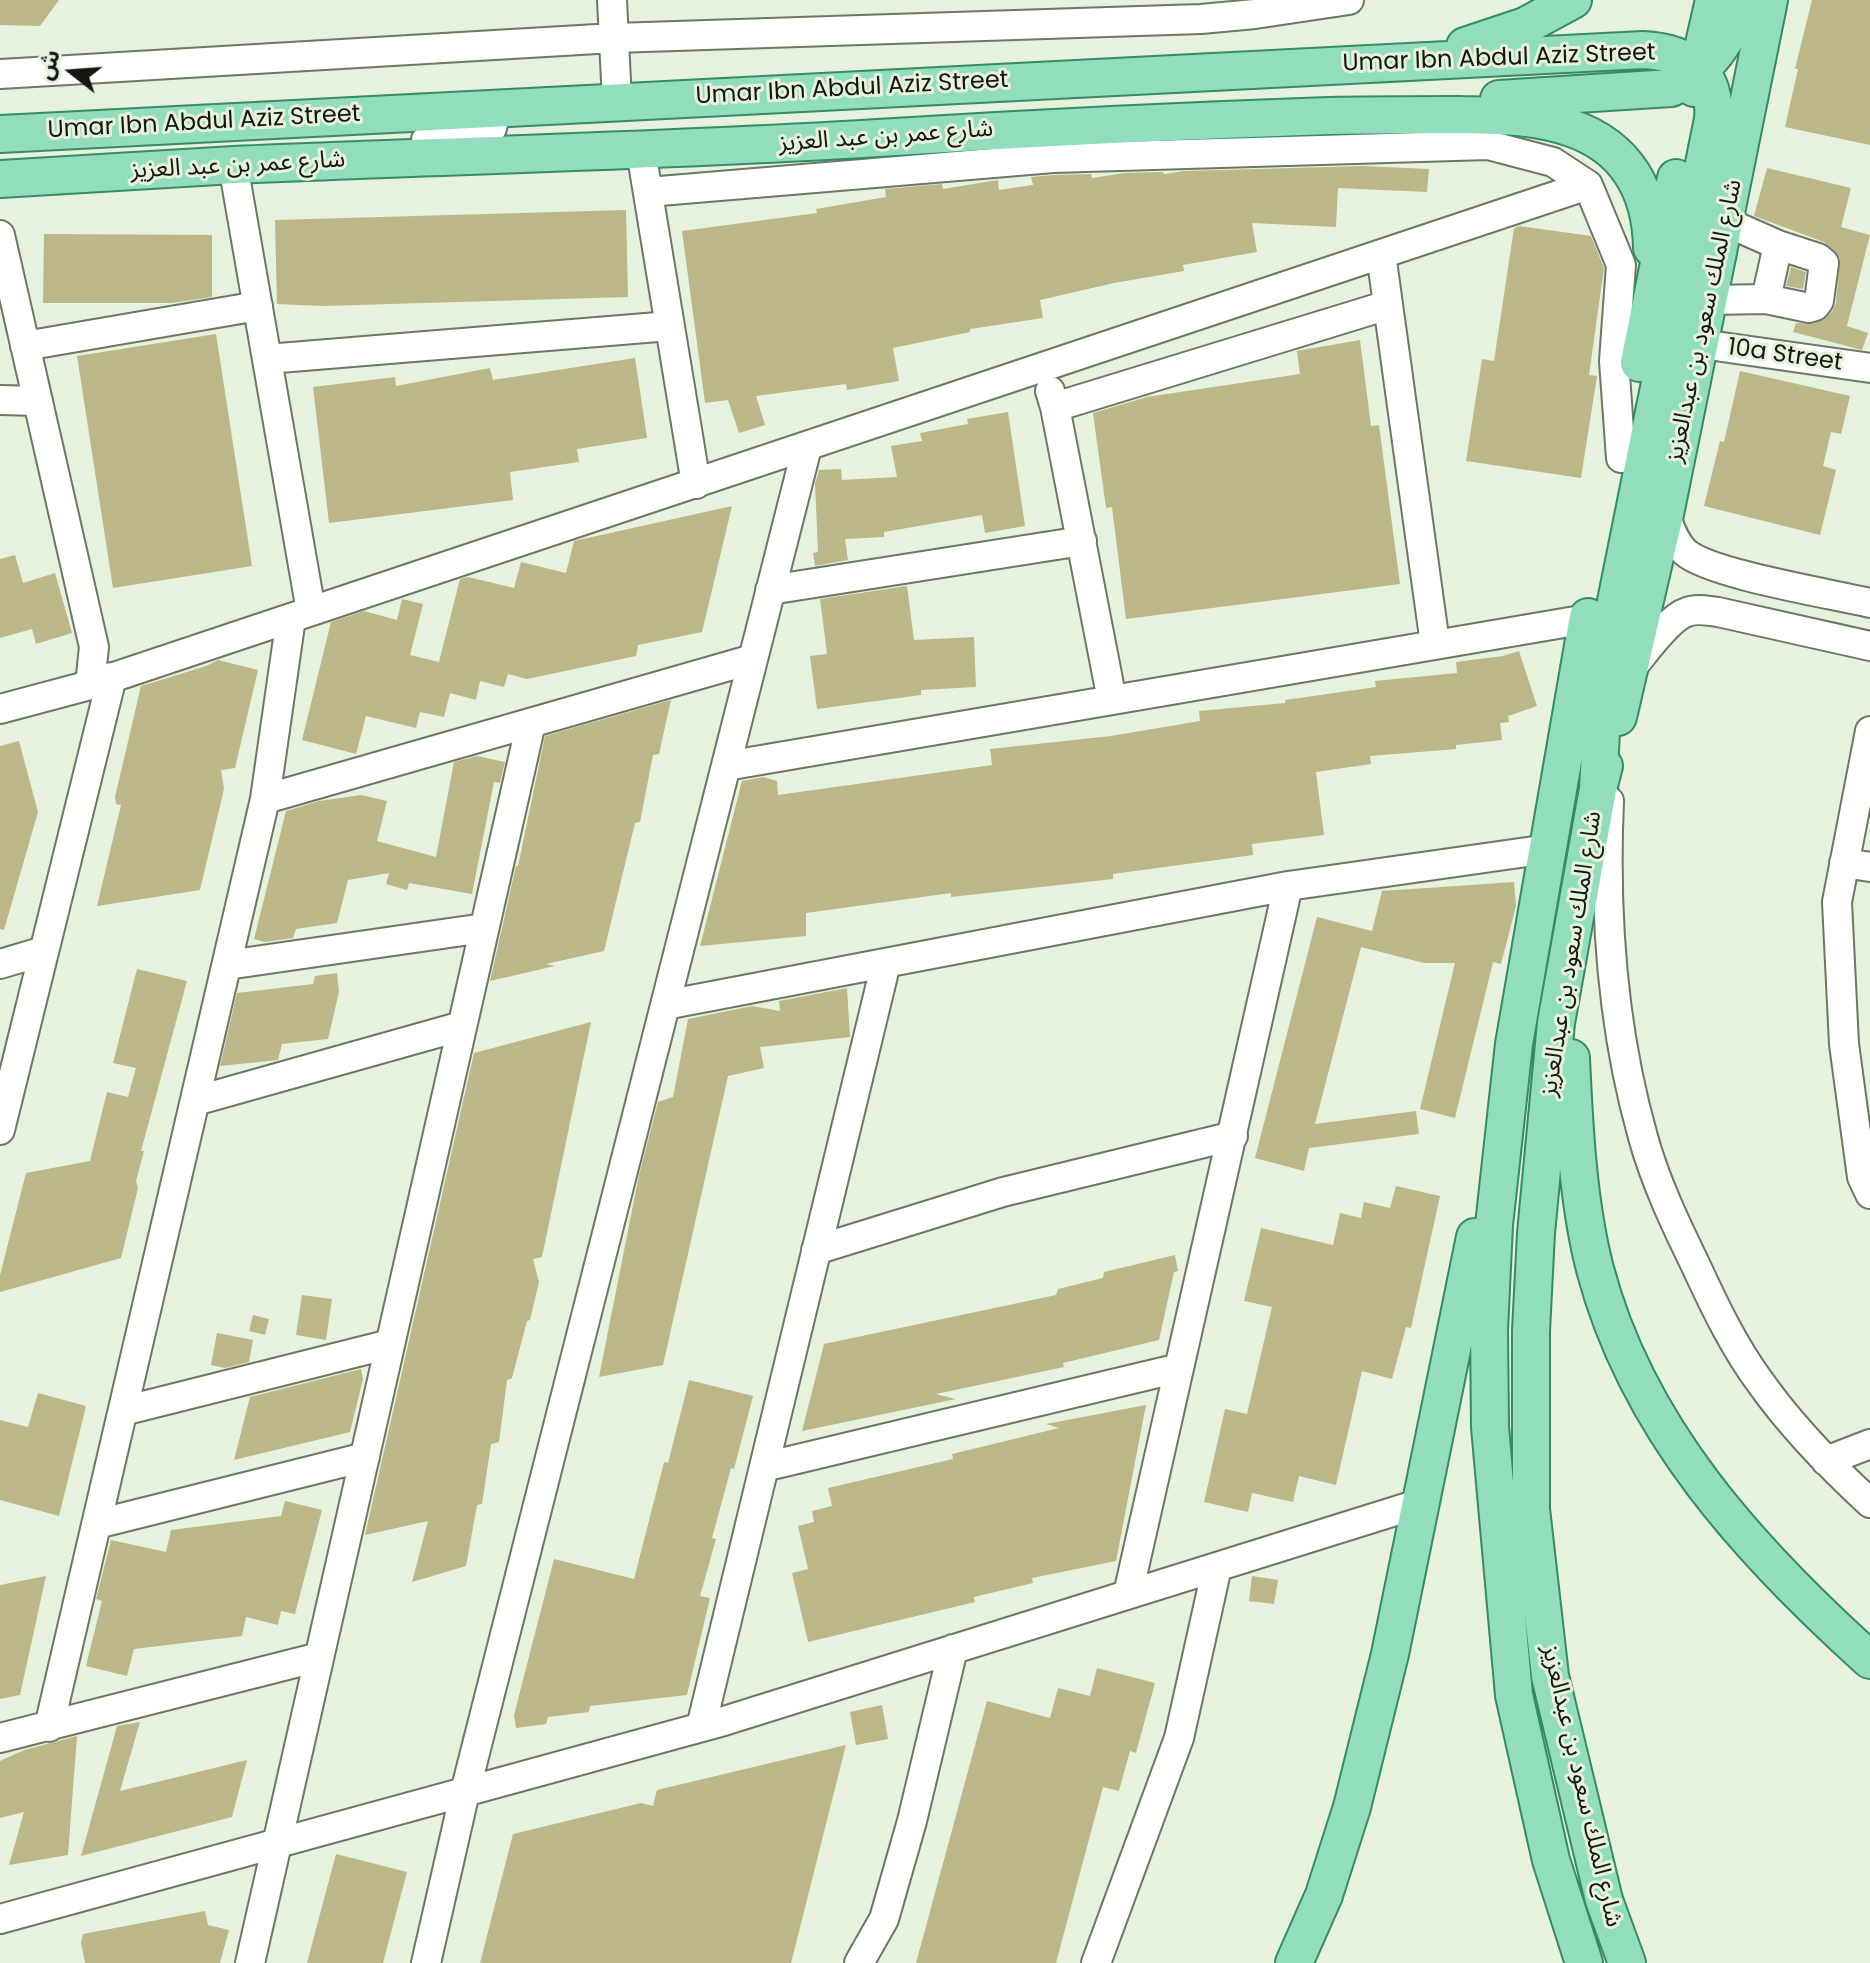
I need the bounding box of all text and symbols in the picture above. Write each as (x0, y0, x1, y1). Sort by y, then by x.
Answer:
north arrow (32, 32, 112, 112)
street label: Umar Ibn Abdul Aziz Street (1342, 39, 1656, 79)
text: ش (29, 46, 68, 84)
street label: Umar Ibn Abdul Aziz Street (695, 66, 1009, 112)
street label: Umar Ibn Abdul Aziz Street (47, 100, 361, 146)
street label: شارع عمر بن عبد العزيز (778, 115, 994, 159)
street label: شارع عمر بن عبد العزيز (130, 146, 346, 186)
street label: شارع الملك سعود بن عبدالعزيز (1661, 177, 1749, 465)
street label: 10a Street (1726, 334, 1844, 378)
street label: شارع الملك سعود بن عبدالعزيز (1535, 809, 1609, 1099)
street label: شارع الملك سعود بن عبدالعزيز (1535, 1642, 1627, 1930)

